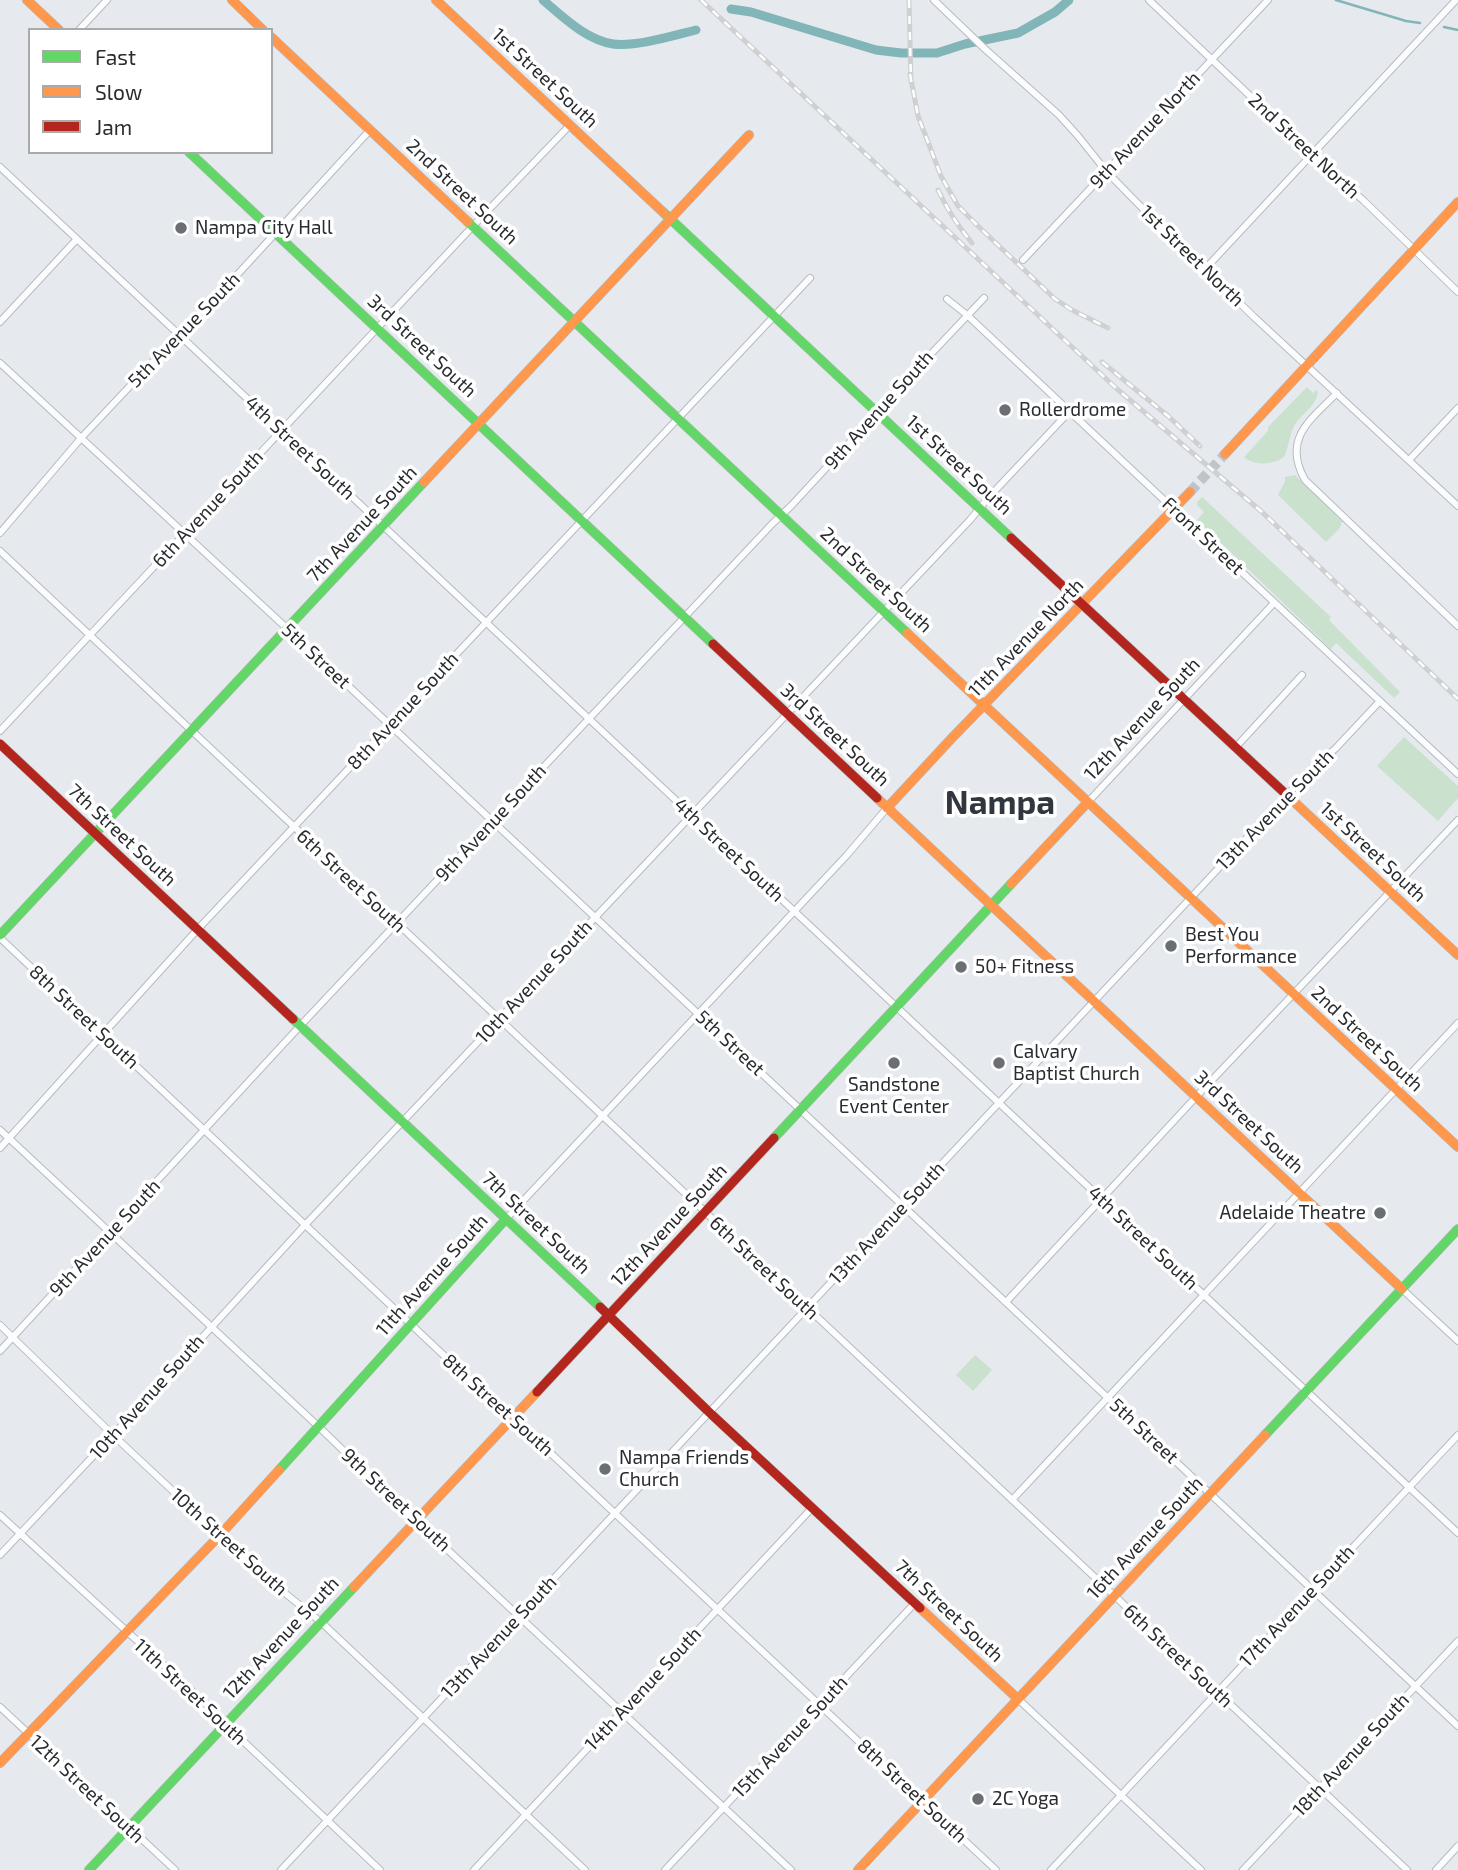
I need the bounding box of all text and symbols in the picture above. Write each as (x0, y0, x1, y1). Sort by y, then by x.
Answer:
street label: 1st Street South (487, 23, 603, 133)
legend (28, 28, 273, 154)
text: Fast (95, 44, 136, 69)
street label: 9th Avenue North (1085, 67, 1205, 193)
text: Slow (95, 79, 142, 104)
street label: 2nd Street North (1244, 89, 1364, 203)
text: Jam (95, 114, 132, 139)
street label: 2nd Street South (401, 134, 523, 250)
street label: 1st Street North (1135, 201, 1249, 311)
place label: Nampa City Hall (195, 217, 333, 239)
marker: Nampa City Hall (173, 220, 189, 236)
street label: 5th Avenue South (123, 268, 245, 392)
street label: 3rd Street South (363, 290, 481, 402)
street label: 9th Avenue South (820, 346, 938, 474)
street label: 4th Street South (240, 391, 360, 505)
place label: Rollerdrome (1019, 399, 1126, 421)
marker: Rollerdrome (997, 402, 1013, 418)
street label: 1st Street South (901, 410, 1017, 520)
street label: 6th Avenue South (148, 446, 268, 572)
street label: 7th Avenue South (302, 461, 422, 587)
street label: Front Street (1157, 492, 1249, 580)
street label: 2nd Street South (815, 522, 937, 638)
street label: 11th Avenue North (964, 574, 1088, 702)
street label: 5th Street (277, 619, 355, 693)
street label: 8th Avenue South (343, 647, 463, 775)
street label: 12th Avenue South (1079, 653, 1205, 785)
street label: 3rd Street South (776, 679, 894, 791)
street label: 13th Avenue South (1212, 745, 1338, 875)
street label: 9th Avenue South (431, 760, 551, 886)
street label: 7th Street South (63, 779, 181, 891)
district label: Nampa (945, 783, 1055, 823)
street label: 4th Street South (669, 793, 789, 907)
street label: 1st Street South (1315, 797, 1431, 907)
street label: 6th Street South (292, 825, 410, 937)
street label: 10th Avenue South (471, 916, 597, 1048)
place label: Best You Performance (1185, 924, 1297, 968)
marker: Best You Performance (1163, 938, 1179, 954)
place label: 50+ Fitness (975, 956, 1074, 978)
marker: 50+ Fitness (953, 959, 969, 975)
street label: 8th Street South (24, 960, 144, 1074)
street label: 2nd Street South (1306, 981, 1428, 1097)
street label: 5th Street (691, 1006, 769, 1080)
place label: Calvary Baptist Church (1013, 1041, 1140, 1085)
marker: Sandstone Event Center (886, 1055, 902, 1071)
marker: Calvary Baptist Church (991, 1055, 1007, 1071)
street label: 3rd Street South (1190, 1066, 1308, 1178)
place label: Sandstone Event Center (839, 1074, 949, 1118)
street label: 13th Avenue South (824, 1157, 950, 1289)
street label: 12th Avenue South (606, 1159, 732, 1291)
street label: 7th Street South (477, 1167, 595, 1279)
street label: 9th Avenue South (45, 1175, 165, 1301)
street label: 4th Street South (1083, 1181, 1203, 1295)
place label: Adelaide Theatre (1219, 1202, 1366, 1224)
marker: Adelaide Theatre (1372, 1205, 1388, 1221)
street label: 11th Avenue South (371, 1209, 493, 1341)
street label: 6th Street South (705, 1212, 823, 1324)
street label: 10th Avenue South (85, 1330, 209, 1464)
street label: 8th Street South (438, 1349, 558, 1461)
street label: 5th Street (1105, 1394, 1183, 1468)
street label: 9th Street South (337, 1444, 455, 1556)
place label: Nampa Friends Church (619, 1447, 749, 1491)
marker: Nampa Friends Church (597, 1461, 613, 1477)
street label: 16th Avenue South (1082, 1472, 1208, 1604)
street label: 10th Street South (166, 1484, 292, 1600)
street label: 17th Avenue South (1235, 1540, 1359, 1672)
street label: 7th Street South (890, 1555, 1008, 1667)
street label: 13th Avenue South (436, 1571, 562, 1703)
street label: 12th Avenue South (218, 1572, 344, 1704)
street label: 6th Street South (1119, 1600, 1237, 1712)
street label: 14th Avenue South (580, 1623, 706, 1755)
street label: 11th Street South (129, 1634, 251, 1750)
street label: 15th Avenue South (728, 1671, 852, 1803)
street label: 18th Avenue South (1288, 1689, 1414, 1821)
street label: 12th Street South (25, 1730, 149, 1848)
street label: 8th Street South (852, 1734, 972, 1848)
place label: 2C Yoga (992, 1788, 1059, 1810)
marker: 2C Yoga (970, 1791, 986, 1807)

